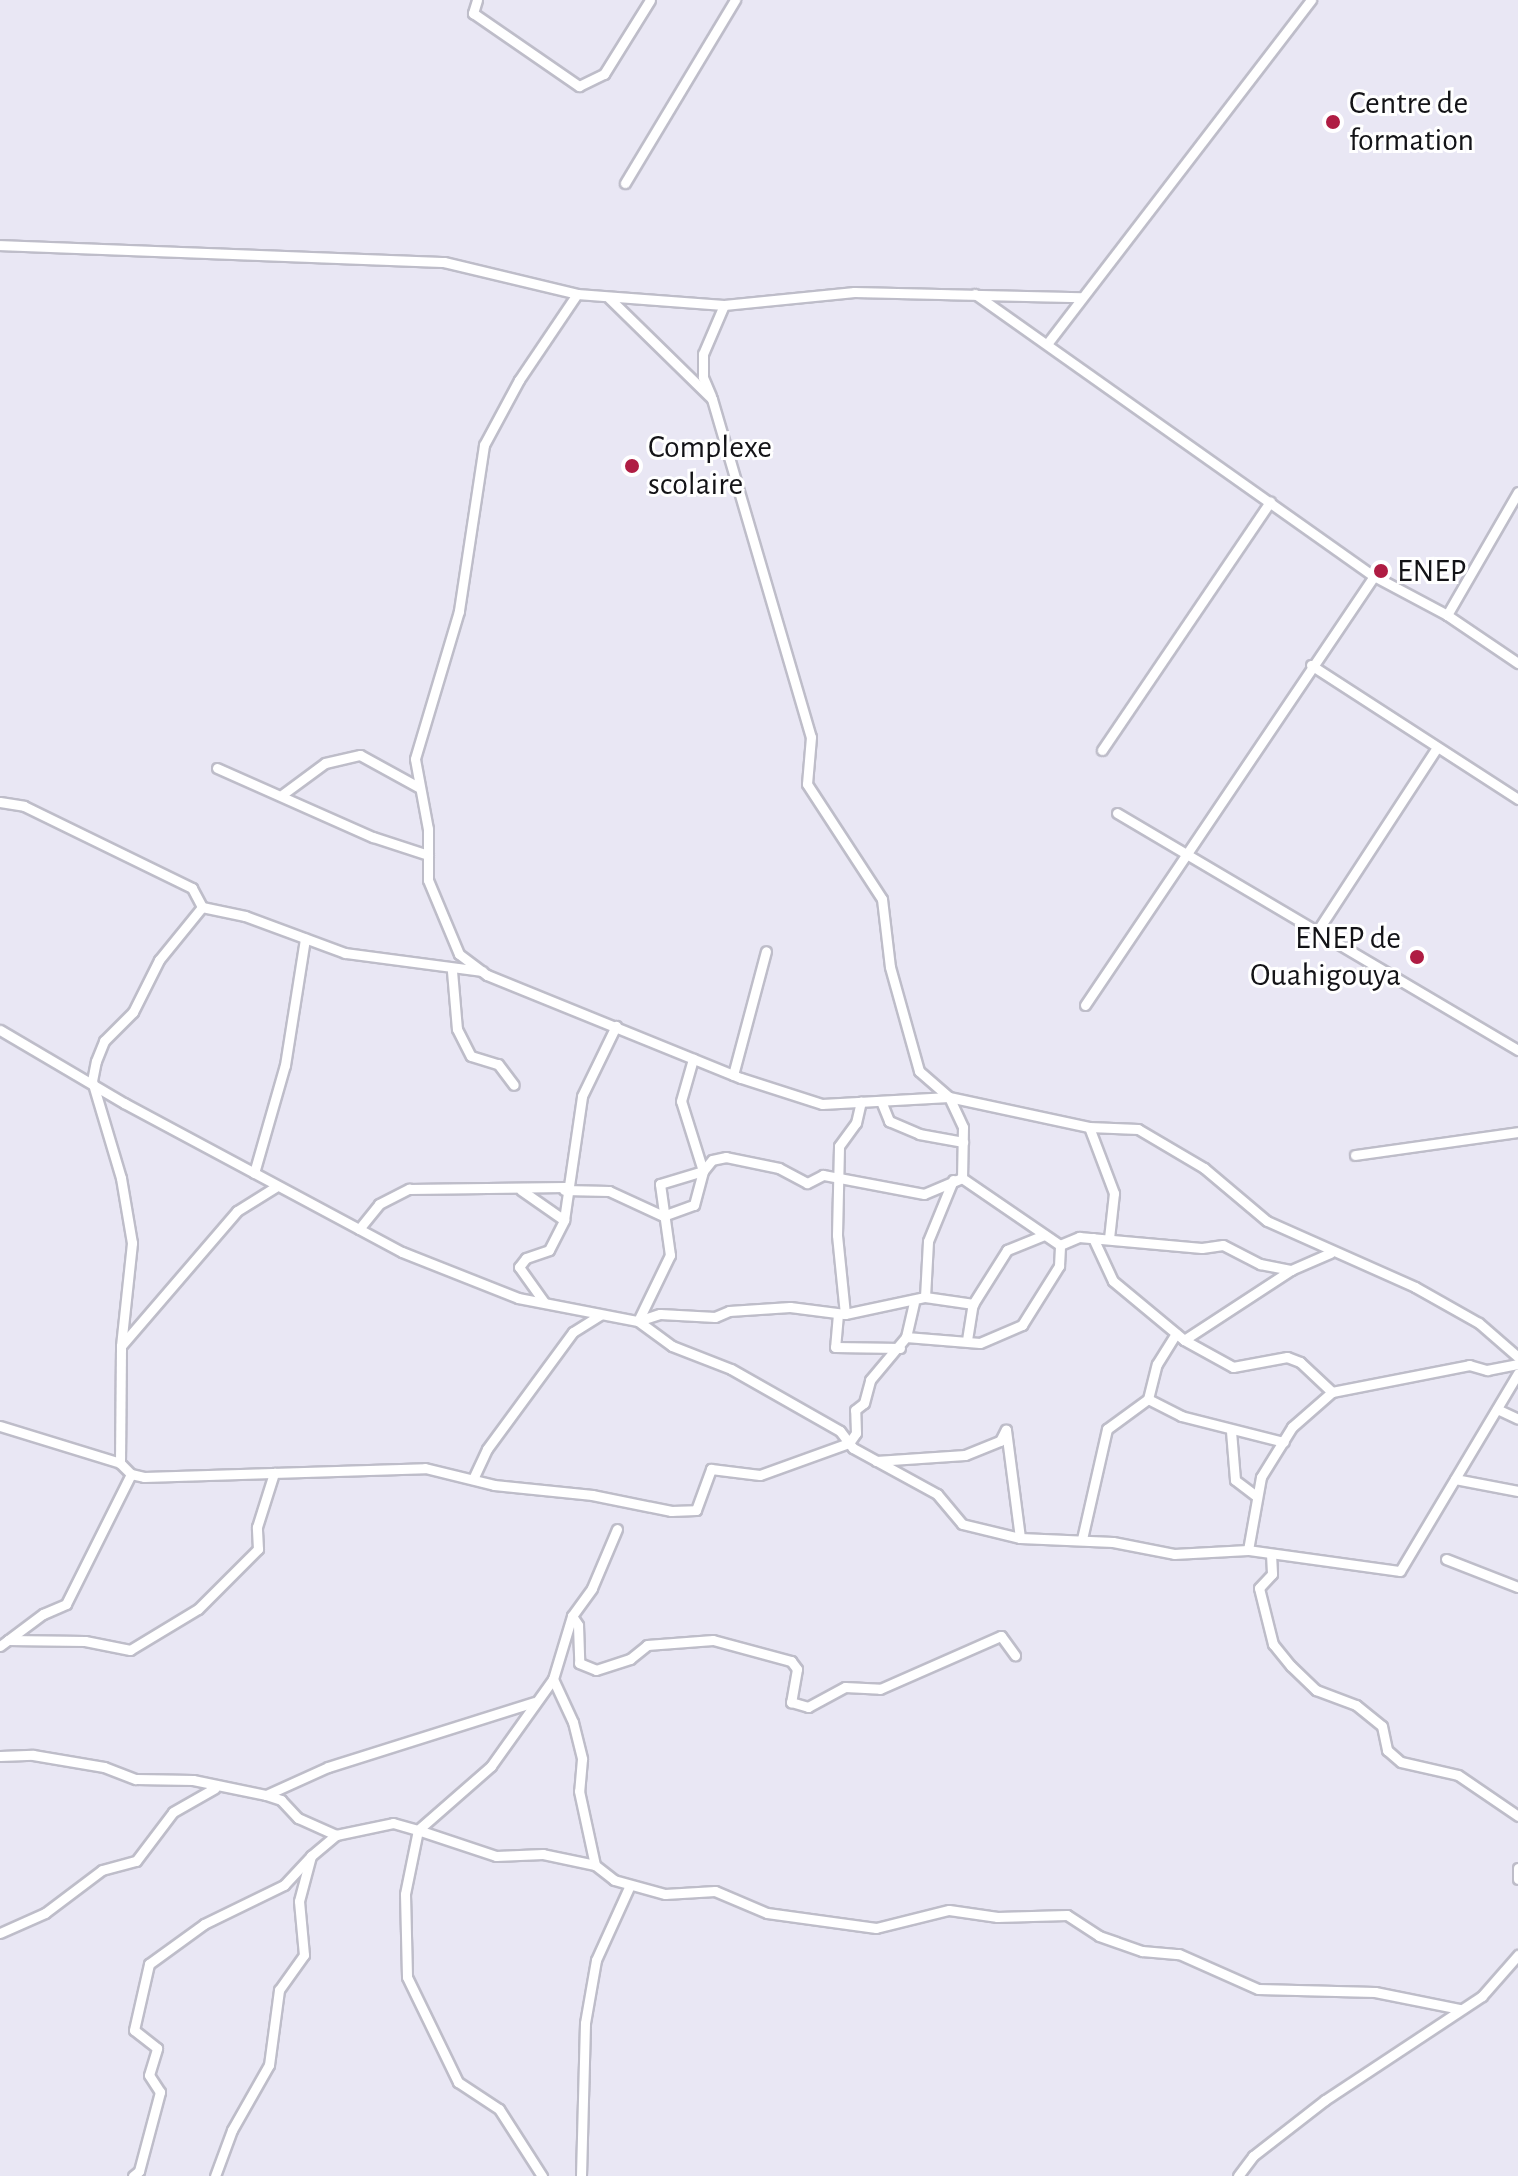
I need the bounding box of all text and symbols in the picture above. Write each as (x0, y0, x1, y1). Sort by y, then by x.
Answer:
place label: Centre de formation (1349, 85, 1474, 160)
marker: Centre de formation (1324, 113, 1342, 131)
place label: Complexe scolaire (648, 429, 772, 504)
marker: Complexe scolaire (623, 457, 641, 475)
place label: ENEP (1397, 552, 1466, 590)
marker: ENEP (1372, 562, 1390, 580)
place label: ENEP de Ouahigouya (1250, 920, 1401, 995)
marker: ENEP de Ouahigouya (1408, 948, 1426, 966)

